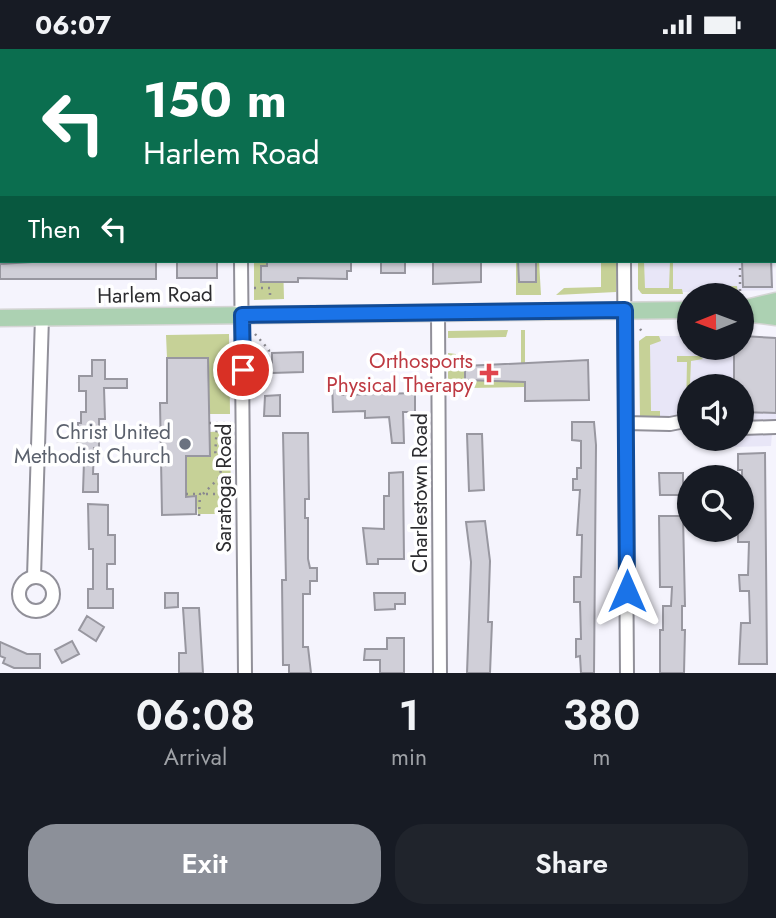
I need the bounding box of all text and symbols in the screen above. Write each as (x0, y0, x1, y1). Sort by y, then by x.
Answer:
text: 06:07 (35, 6, 111, 44)
text: 150 m (143, 65, 287, 135)
icon: left (28, 77, 119, 168)
text: Harlem Road (143, 130, 320, 176)
text: Then (28, 210, 81, 248)
icon: left (95, 210, 133, 248)
street label: Harlem Road (97, 279, 213, 311)
north arrow (677, 283, 754, 361)
map controls (677, 283, 754, 542)
pin (213, 340, 273, 400)
place label: Orthosports Physical Therapy (326, 346, 474, 400)
icon: arrive (224, 351, 262, 389)
marker: Orthosports Physical Therapy (479, 363, 499, 383)
button: sound (677, 374, 754, 451)
street label: Charlestown Road (405, 413, 435, 573)
place label: Christ United Methodist Church (14, 417, 171, 471)
street label: Saratoga Road (209, 423, 239, 553)
marker: Christ United Methodist Church (177, 436, 193, 452)
button: search (677, 465, 754, 542)
position arrow (590, 554, 664, 628)
text: 06:08 (136, 685, 255, 746)
text: 1 (399, 685, 419, 746)
text: 380 (563, 685, 640, 746)
text: Arrival (164, 740, 227, 774)
text: min (391, 740, 427, 774)
text: m (593, 740, 610, 774)
button: Exit (28, 824, 381, 904)
button: Share (395, 824, 748, 904)

